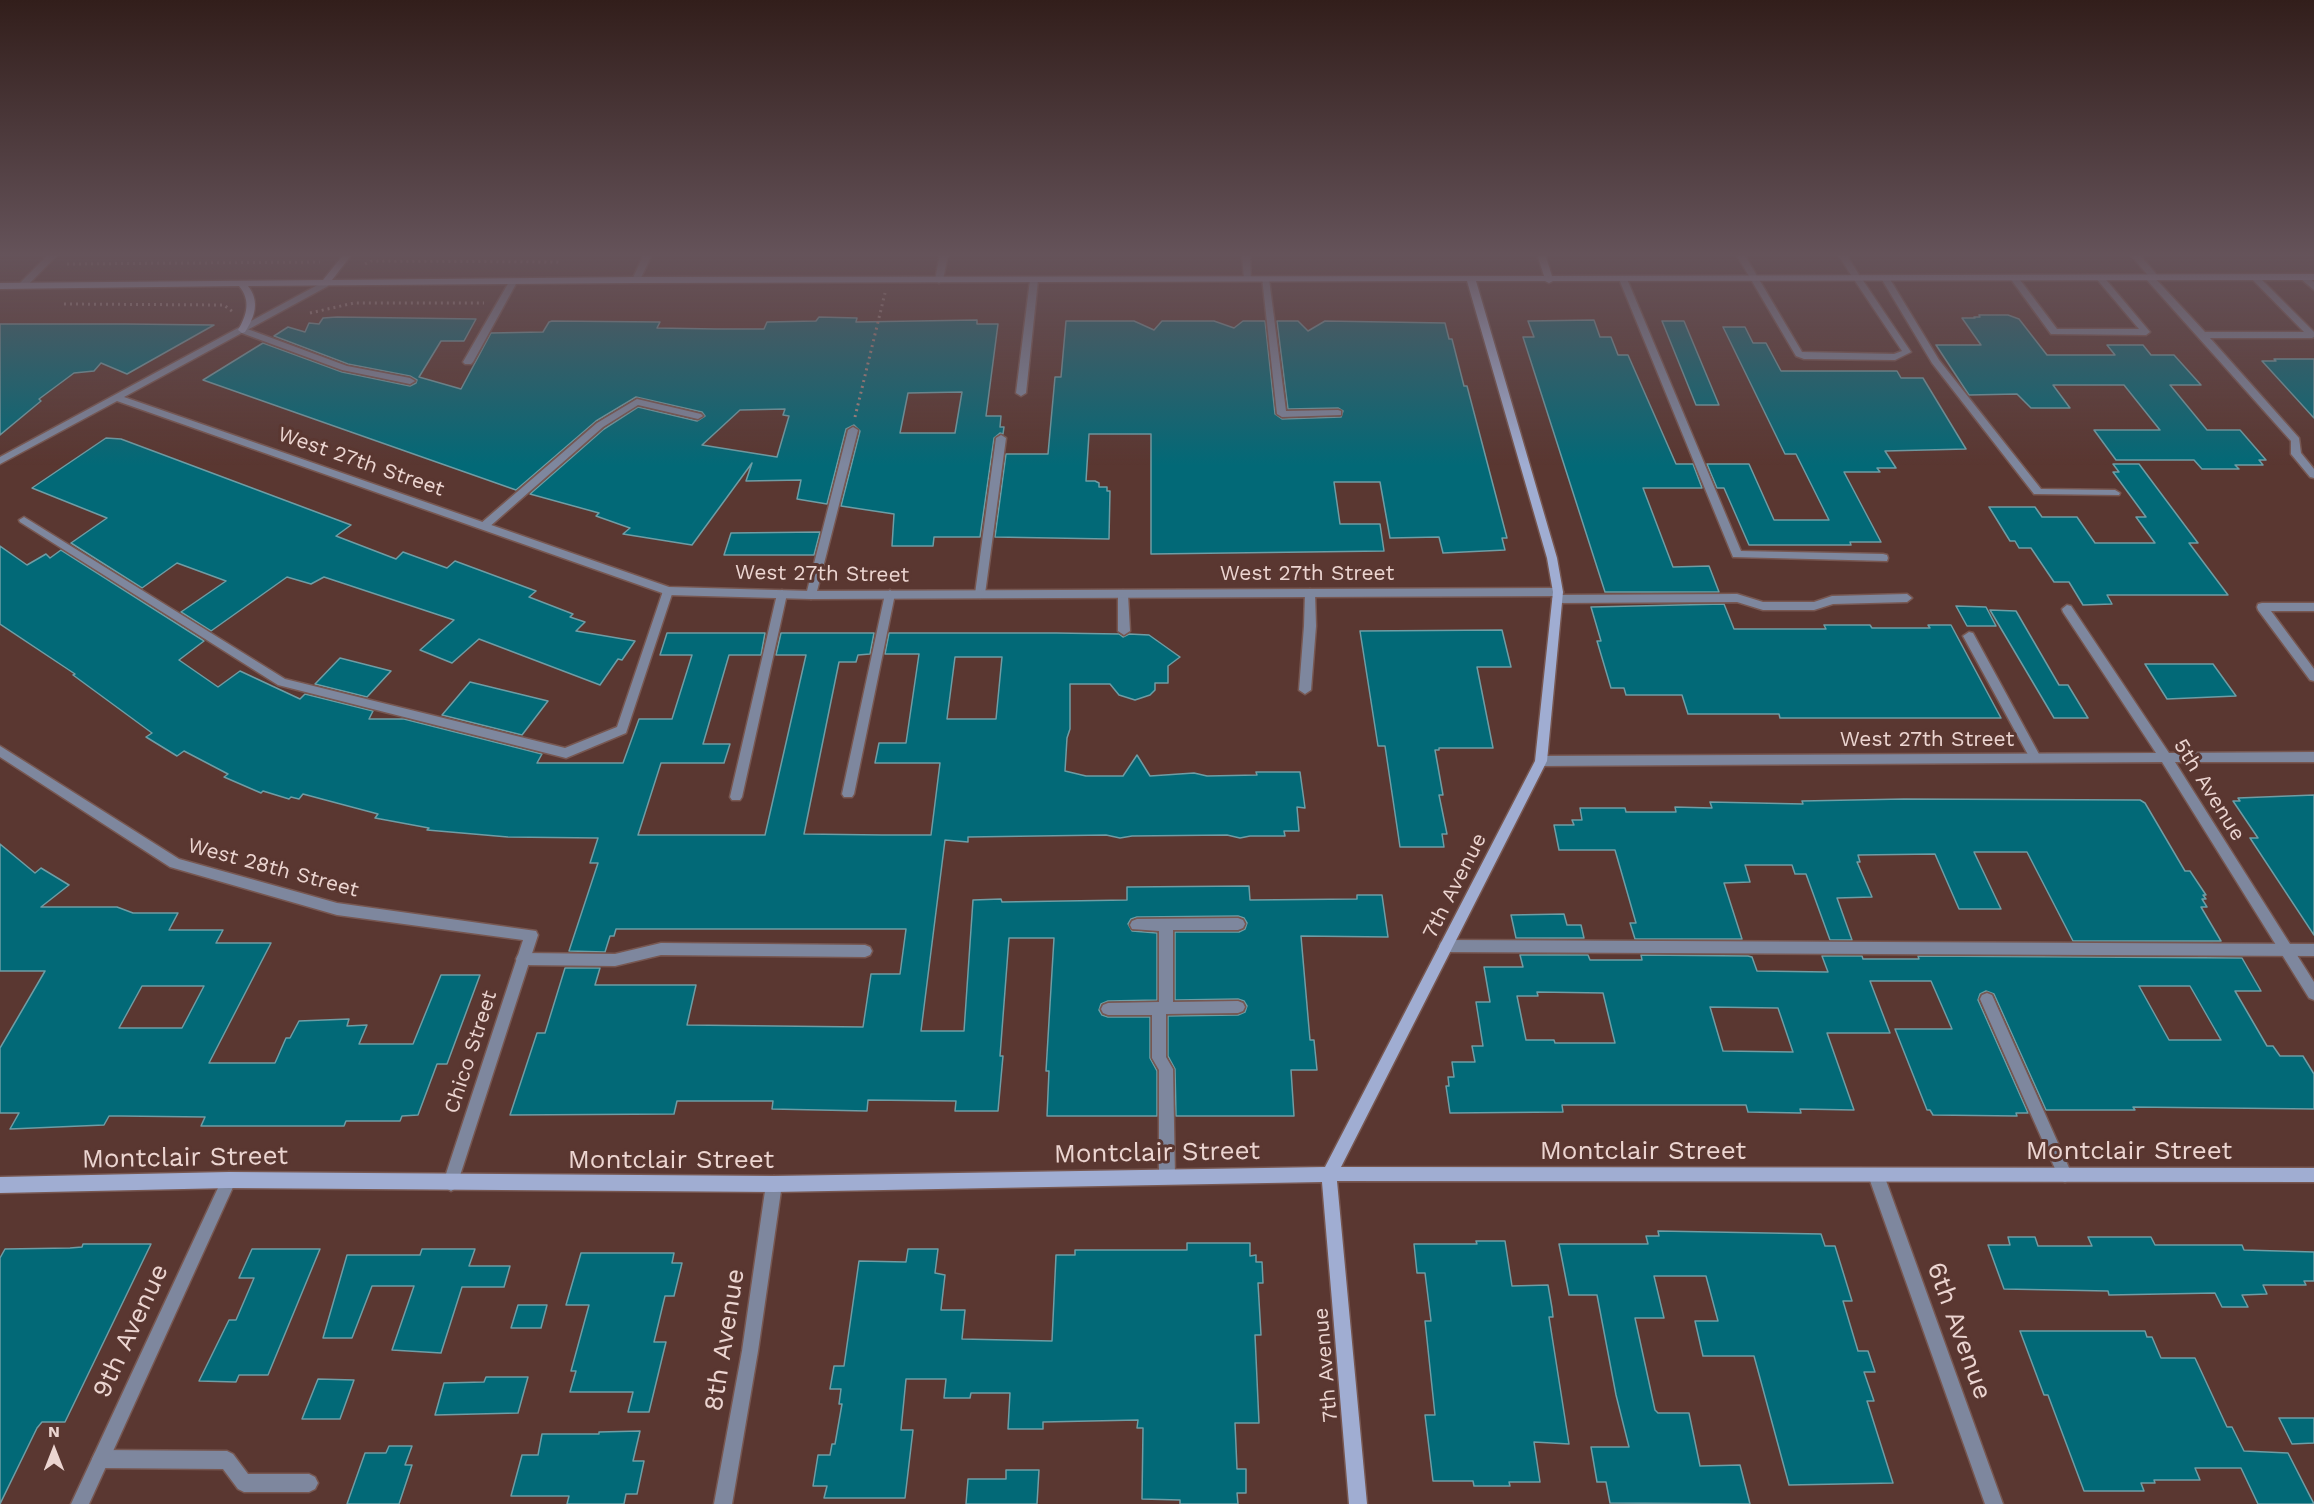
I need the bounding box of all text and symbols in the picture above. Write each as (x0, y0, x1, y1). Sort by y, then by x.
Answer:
street label: West 27th Street (274, 422, 448, 502)
street label: West 27th Street (735, 560, 909, 588)
street label: West 27th Street (1220, 561, 1394, 587)
street label: West 27th Street (1840, 727, 2014, 753)
street label: 5th Avenue (2168, 734, 2250, 846)
street label: 7th Avenue (1418, 829, 1492, 943)
street label: West 28th Street (185, 833, 361, 903)
street label: Chico Street (439, 987, 503, 1117)
street label: Montclair Street (1540, 1135, 1746, 1167)
street label: Montclair Street (2026, 1135, 2232, 1167)
street label: Montclair Street (1054, 1136, 1260, 1170)
street label: Montclair Street (82, 1141, 288, 1175)
street label: Montclair Street (568, 1144, 774, 1176)
street label: 6th Avenue (1920, 1258, 1998, 1404)
street label: 9th Avenue (86, 1259, 176, 1403)
street label: 8th Avenue (698, 1267, 752, 1413)
street label: 7th Avenue (1308, 1307, 1344, 1423)
north arrow (24, 1420, 84, 1480)
text: N (48, 1422, 60, 1441)

